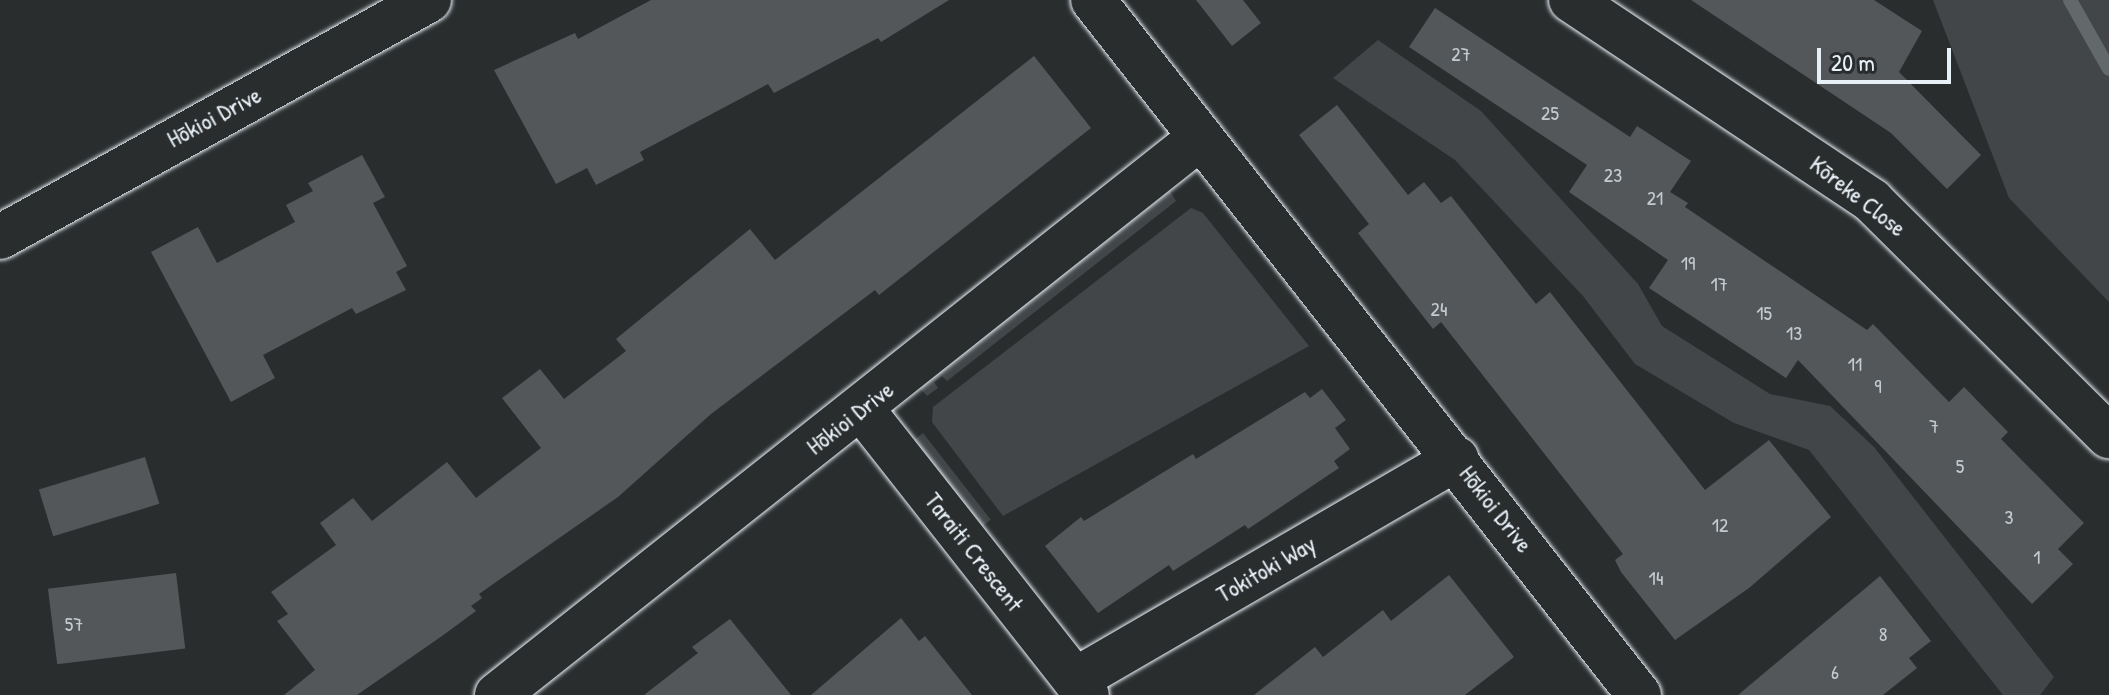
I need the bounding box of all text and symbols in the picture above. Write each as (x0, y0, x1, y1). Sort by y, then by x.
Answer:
scale bar (1821, 32, 1955, 82)
house number: 27 (1451, 41, 1471, 65)
text: 20 m (1831, 46, 1875, 78)
street label: Hōkioi Drive (162, 80, 266, 154)
house number: 25 (1541, 100, 1559, 124)
street label: Kōreke Close (1804, 150, 1912, 242)
house number: 23 (1604, 162, 1622, 186)
house number: 21 (1647, 185, 1663, 209)
house number: 19 (1681, 250, 1695, 274)
house number: 17 (1710, 271, 1728, 295)
house number: 24 (1431, 296, 1447, 320)
house number: 15 (1756, 300, 1772, 324)
house number: 13 (1786, 320, 1802, 344)
house number: 11 (1848, 351, 1862, 375)
house number: 9 (1874, 373, 1882, 397)
street label: Hōkioi Drive (801, 375, 899, 461)
house number: 7 (1929, 413, 1939, 437)
house number: 5 (1956, 453, 1964, 477)
street label: Hōkioi Drive (1453, 460, 1539, 558)
street label: Taraiti Crescent (919, 487, 1029, 617)
house number: 3 (2005, 504, 2013, 528)
house number: 12 (1712, 512, 1728, 536)
street label: Tokitoki Way (1211, 529, 1321, 609)
house number: 1 (2033, 544, 2041, 568)
house number: 14 (1649, 565, 1663, 589)
house number: 57 (65, 611, 83, 635)
house number: 8 (1879, 621, 1887, 645)
house number: 6 (1831, 659, 1839, 683)

